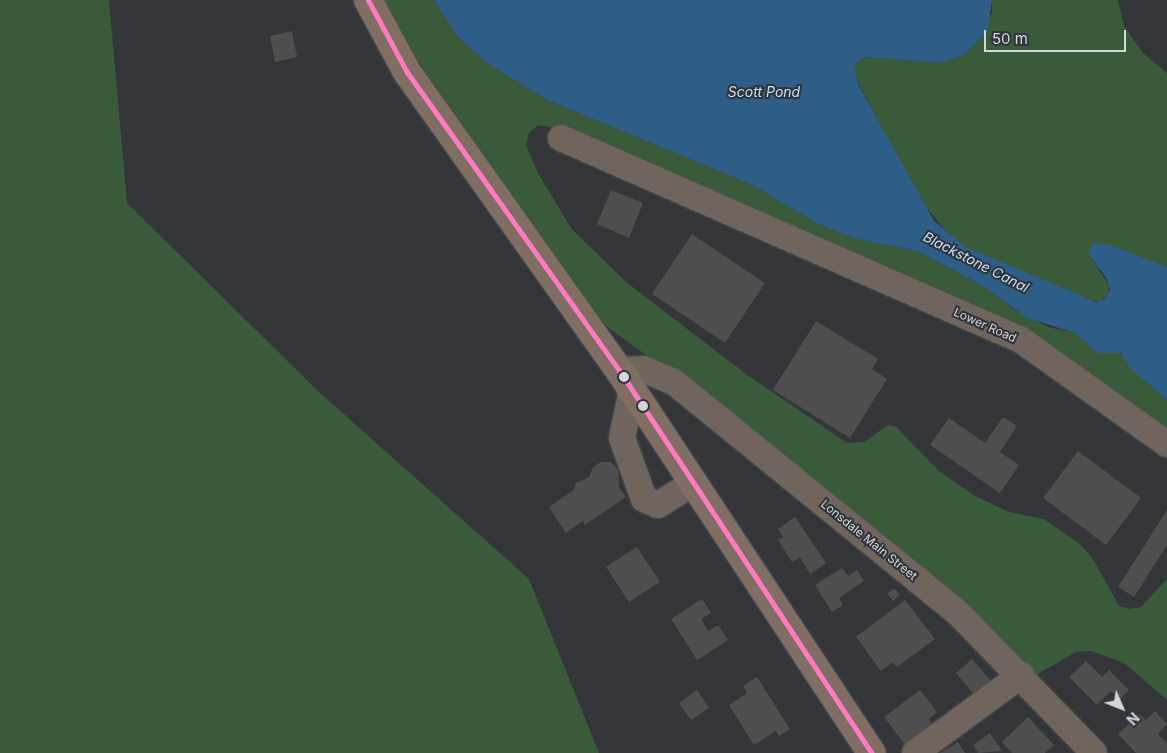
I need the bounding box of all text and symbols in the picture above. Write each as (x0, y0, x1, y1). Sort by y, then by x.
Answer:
scale bar (987, 20, 1130, 52)
text: 50 m (992, 29, 1028, 48)
water label: Scott Pond (728, 84, 800, 100)
water label: Blackstone Canal (920, 228, 1032, 296)
street label: Lower Road (951, 305, 1019, 345)
unlabelled marker (619, 372, 629, 382)
unlabelled marker (638, 401, 648, 411)
street label: Lonsdale Main Street (818, 497, 920, 583)
north arrow (1097, 683, 1147, 733)
text: N (1123, 709, 1143, 729)

